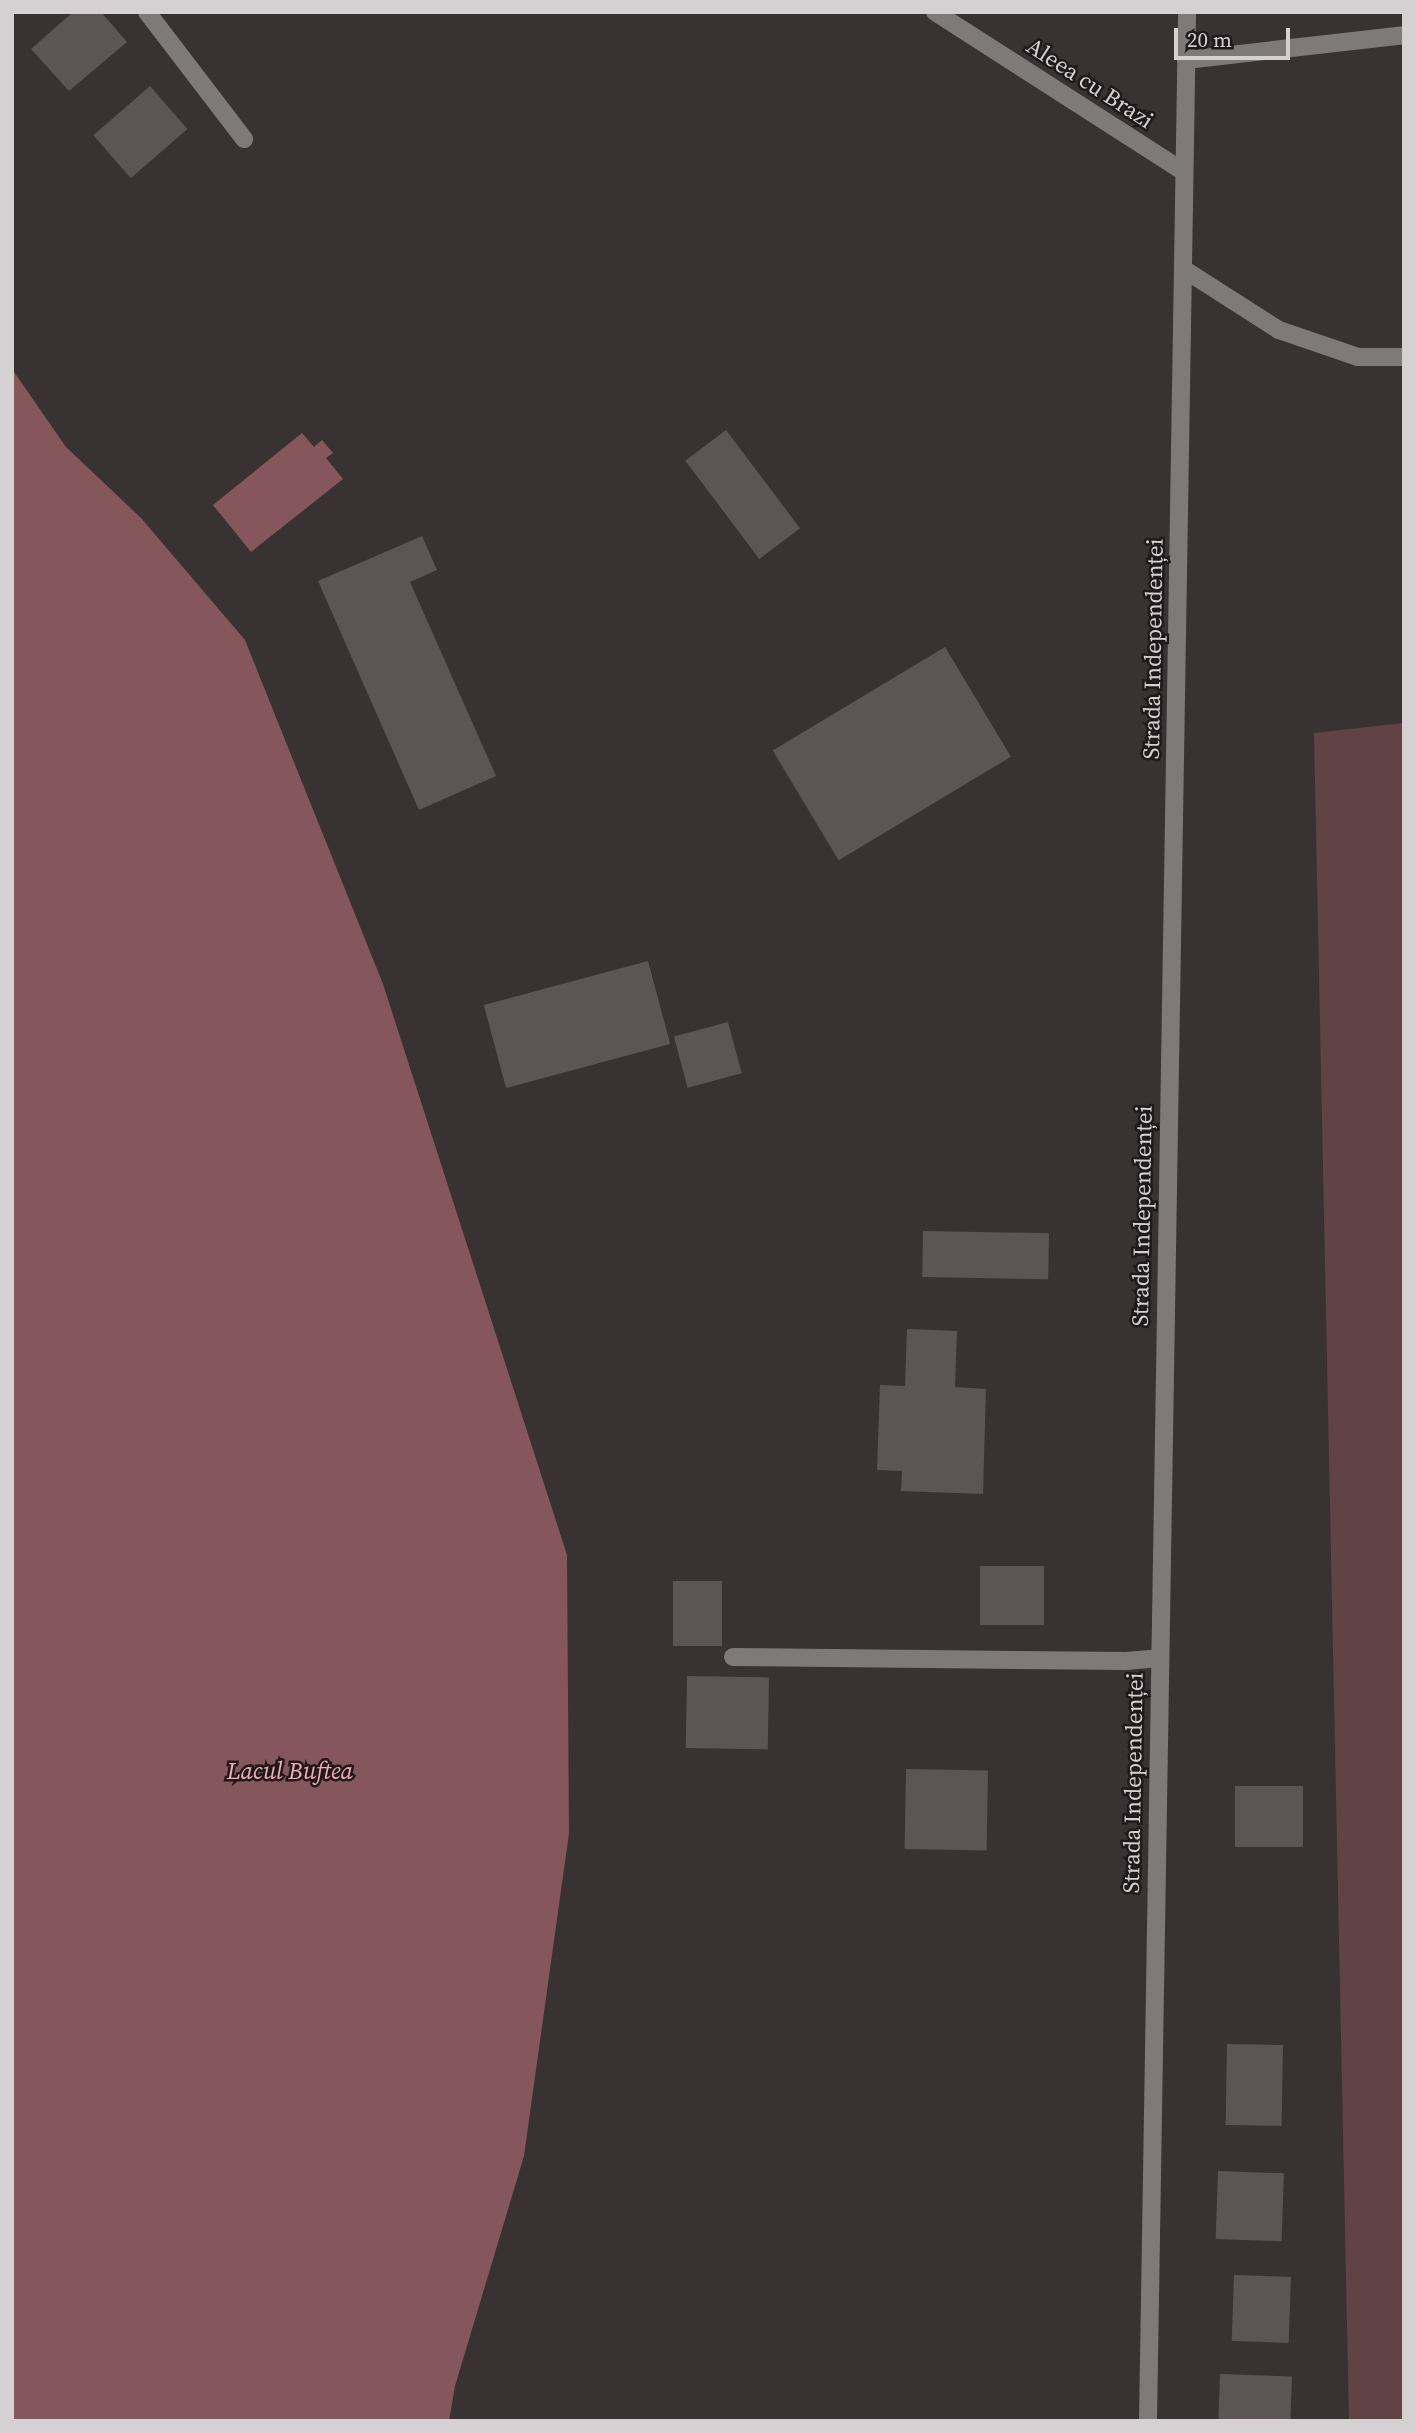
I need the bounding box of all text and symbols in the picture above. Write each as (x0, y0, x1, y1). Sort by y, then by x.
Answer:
scale bar (1178, 14, 1294, 58)
text: 20 m (1187, 25, 1232, 54)
street label: Aleea cu Brazi (1022, 32, 1158, 134)
street label: Strada Independenței (1137, 538, 1169, 760)
street label: Strada Independenței (1126, 1105, 1158, 1327)
street label: Strada Independenței (1117, 1672, 1149, 1894)
water label: Lacul Buftea (227, 1757, 353, 1785)

